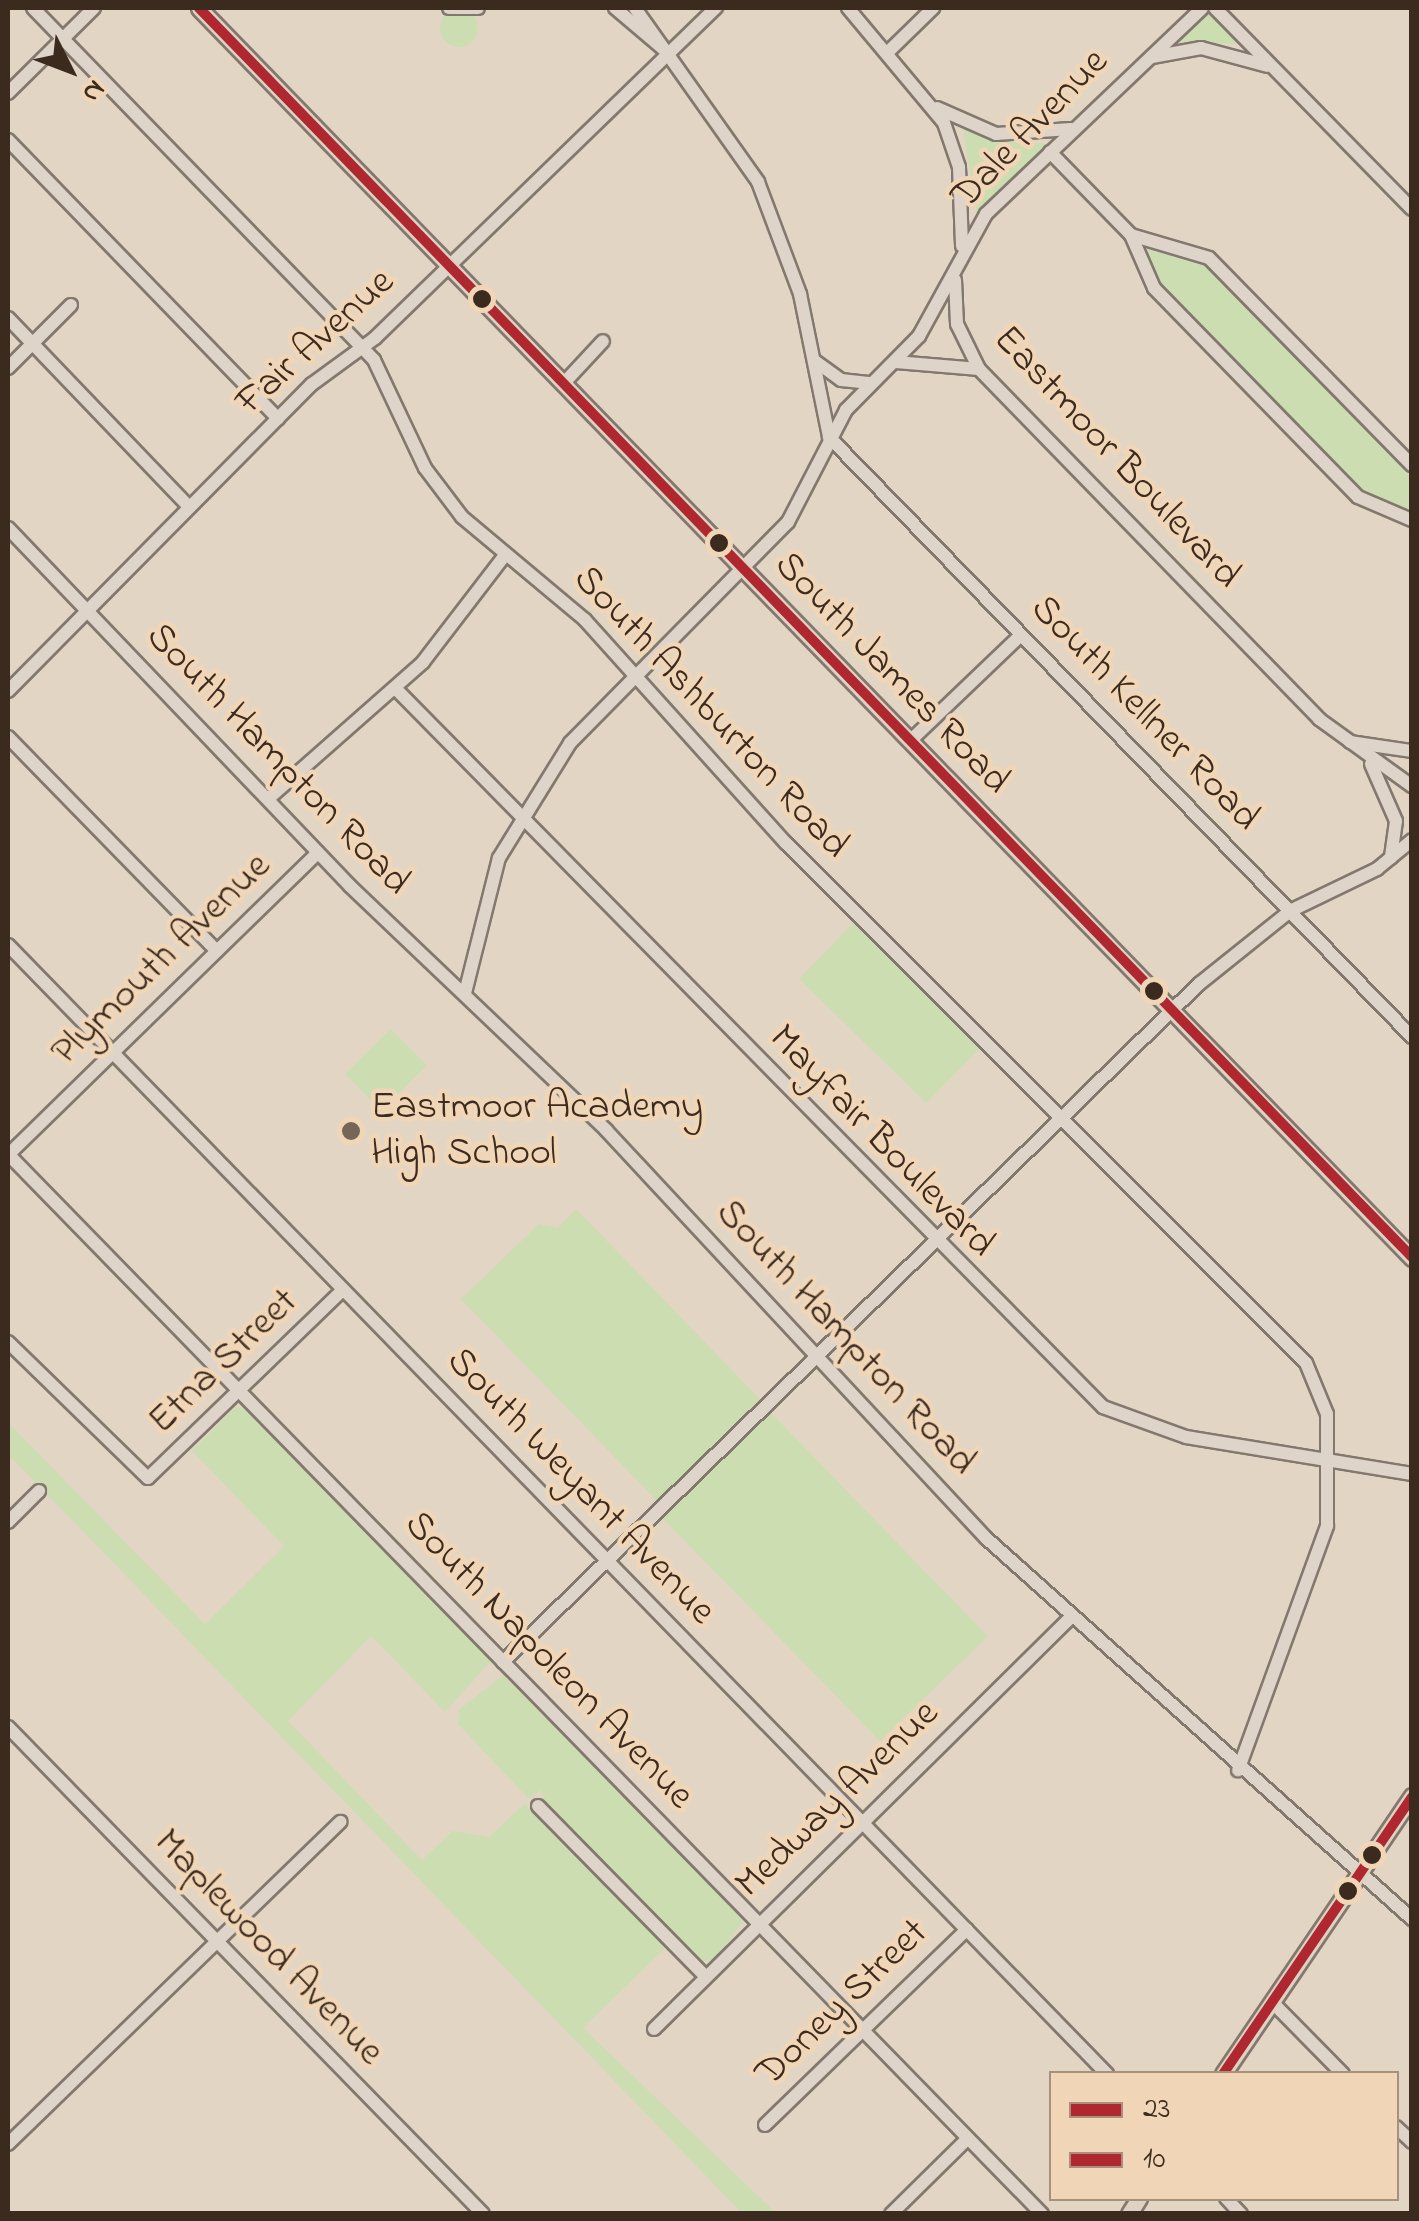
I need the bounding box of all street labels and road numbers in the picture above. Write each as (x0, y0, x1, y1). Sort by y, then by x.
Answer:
street label: Dale Avenue (942, 40, 1120, 220)
street label: Fair Avenue (227, 259, 405, 427)
street label: Eastmoor Boulevard (982, 317, 1250, 599)
street label: South James Road (763, 543, 1019, 805)
street label: South Ashburton Road (562, 557, 858, 869)
street label: South Kellner Road (1019, 586, 1269, 842)
street label: South Hampton Road (135, 614, 419, 906)
street label: Plymouth Avenue (42, 843, 282, 1077)
street label: Mayfair Boulevard (758, 1016, 1004, 1268)
street label: South Hampton Road (705, 1190, 985, 1486)
street label: Etna Street (139, 1279, 309, 1445)
street label: South Weyant Avenue (435, 1338, 725, 1636)
street label: South Napoleon Avenue (393, 1502, 703, 1820)
street label: Medway Avenue (726, 1691, 950, 1909)
street label: Maplewood Avenue (143, 1820, 393, 2076)
street label: Doney Street (747, 1910, 939, 2098)

